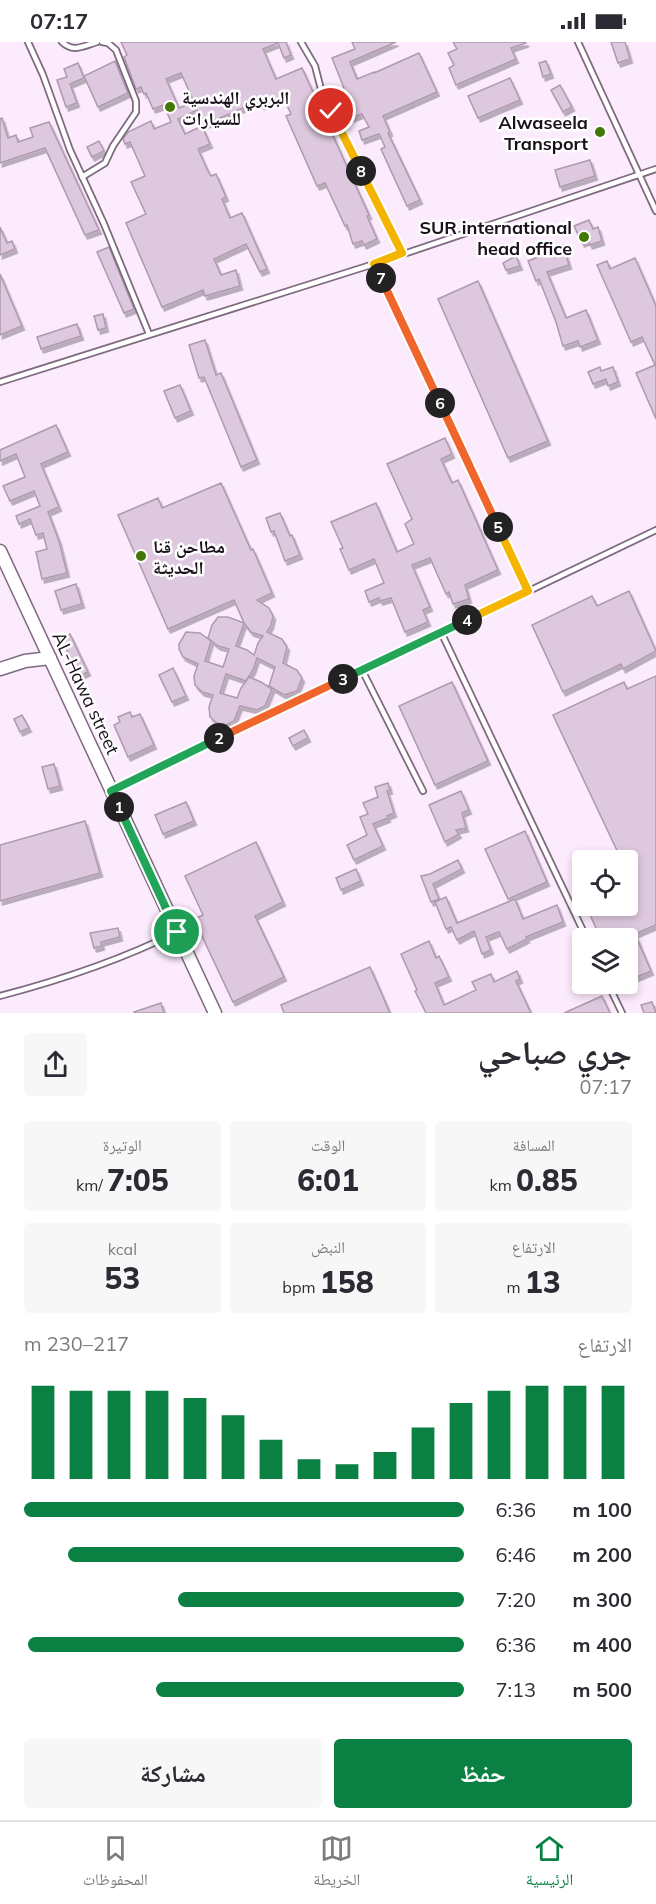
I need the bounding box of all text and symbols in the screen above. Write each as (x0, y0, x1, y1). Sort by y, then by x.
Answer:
text: 07:17 (30, 7, 88, 35)
pin (305, 85, 356, 136)
place label: البربري الهندسية للسيارات (182, 86, 289, 130)
icon: check (314, 94, 347, 127)
marker: البربري الهندسية للسيارات (163, 100, 177, 114)
place label: Alwaseela Transport (498, 111, 588, 155)
marker: Alwaseela Transport (593, 125, 607, 139)
pin: 8 (346, 156, 376, 186)
text: 8 (356, 161, 366, 181)
place label: SUR international head office (419, 216, 572, 260)
marker: SUR international head office (577, 230, 591, 244)
pin: 7 (366, 263, 396, 293)
text: 7 (376, 268, 386, 288)
pin: 6 (425, 388, 455, 418)
text: 6 (435, 393, 445, 413)
pin: 5 (483, 512, 513, 542)
text: 5 (493, 517, 503, 537)
place label: مطاحن قنا الحديثة (153, 535, 225, 579)
marker: مطاحن قنا الحديثة (134, 549, 148, 563)
pin: 4 (452, 605, 482, 635)
text: 4 (462, 610, 472, 630)
street label: AL-Hawa street (47, 628, 125, 758)
pin: 3 (328, 664, 358, 694)
text: 3 (338, 669, 348, 689)
pin: 2 (204, 723, 234, 753)
text: 2 (214, 728, 224, 748)
pin: 1 (104, 792, 134, 822)
text: 1 (114, 797, 124, 817)
map controls (572, 850, 638, 994)
button: locate (572, 850, 638, 916)
pin (151, 906, 202, 957)
icon: arrive (160, 915, 193, 948)
button: layers (572, 928, 638, 994)
text: جري صباحي (478, 1031, 632, 1072)
button: share (24, 1033, 87, 1096)
text: 07:17 (579, 1074, 632, 1099)
text: الوتيرة (103, 1135, 142, 1155)
text: الوقت (311, 1135, 345, 1155)
text: المسافة (512, 1135, 555, 1155)
text: 7:05 (107, 1161, 169, 1199)
text: 6:01 (297, 1161, 359, 1199)
text: 0.85 (516, 1161, 578, 1199)
text: /km (76, 1175, 107, 1195)
text: km (490, 1175, 516, 1195)
text: النبض (311, 1237, 345, 1257)
text: الارتفاع (512, 1237, 556, 1257)
text: kcal (108, 1239, 137, 1259)
text: 53 (104, 1259, 140, 1297)
text: 158 (320, 1263, 374, 1301)
text: 13 (525, 1263, 561, 1301)
text: bpm (282, 1277, 320, 1297)
text: m (507, 1277, 525, 1297)
text: 217–230 m (24, 1331, 129, 1356)
text: الارتفاع (577, 1332, 632, 1357)
text: 6:36 (495, 1497, 536, 1522)
text: 100 m (573, 1497, 632, 1522)
text: 6:46 (495, 1542, 536, 1567)
text: 200 m (573, 1542, 632, 1567)
text: 7:20 (495, 1587, 536, 1612)
text: 300 m (573, 1587, 632, 1612)
text: 6:36 (495, 1632, 536, 1657)
text: 400 m (573, 1632, 632, 1657)
text: 7:13 (495, 1677, 536, 1702)
text: 500 m (573, 1677, 632, 1702)
button: مشاركة (24, 1739, 322, 1808)
button: حفظ (334, 1739, 632, 1808)
tab: المحفوظات (83, 1832, 148, 1895)
tab: الخريطة (313, 1832, 360, 1895)
tab: الرئيسية (526, 1832, 573, 1895)

